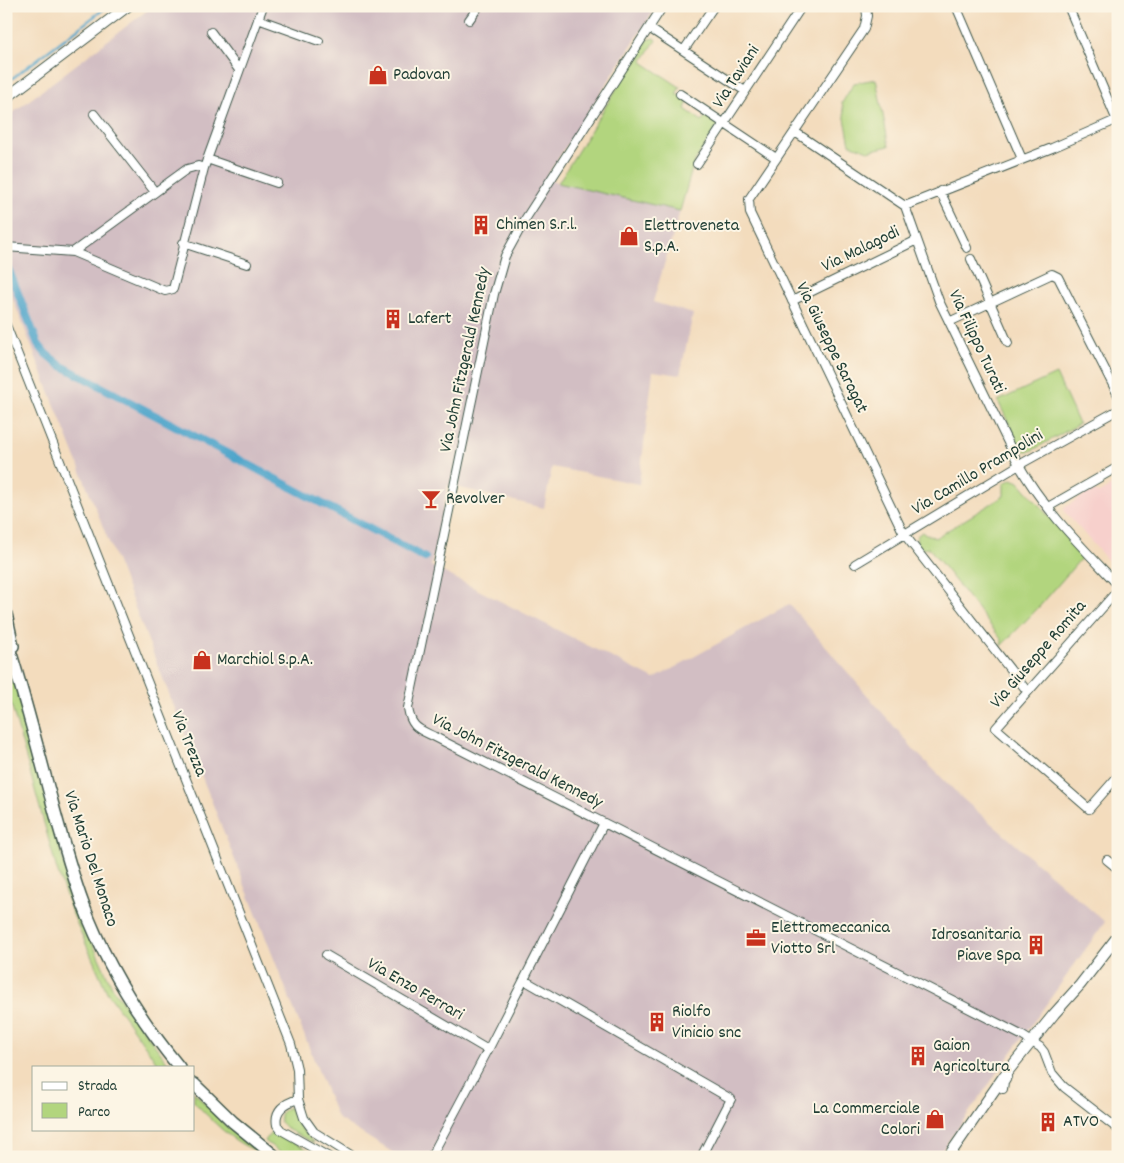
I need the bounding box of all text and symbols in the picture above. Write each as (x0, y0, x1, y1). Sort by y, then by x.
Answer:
street label: Via Taviani (707, 40, 767, 114)
place label: Padovan (393, 63, 450, 88)
shop icon: Padovan (367, 64, 389, 86)
place label: Chimen S.r.l. (496, 213, 577, 238)
building icon: Chimen S.r.l. (470, 214, 492, 236)
place label: Elettroveneta S.p.A. (644, 214, 740, 260)
street label: Via Malagodi (818, 220, 904, 280)
shop icon: Elettroveneta S.p.A. (618, 225, 640, 247)
street label: Via John Fitzgerald Kennedy (434, 264, 498, 455)
street label: Via Giuseppe Saragat (788, 278, 874, 418)
street label: Via Filippo Turati (941, 286, 1011, 398)
place label: Lafert (408, 307, 452, 332)
building icon: Lafert (382, 308, 404, 330)
street label: Via Camillo Prampolini (908, 424, 1048, 522)
place label: Revolver (446, 487, 505, 512)
bar icon: Revolver (420, 488, 442, 510)
street label: Via Giuseppe Romita (985, 595, 1094, 715)
place label: Marchiol S.p.A. (217, 648, 313, 673)
shop icon: Marchiol S.p.A. (191, 649, 213, 671)
street label: Via Trezza (164, 708, 213, 781)
street label: Via John Fitzgerald Kennedy (427, 708, 607, 816)
street label: Via Mario Del Monaco (56, 788, 124, 930)
place label: Elettromeccanica Viotto Srl (771, 916, 890, 962)
place label: Idrosanitaria Piave Spa (931, 923, 1022, 969)
office icon: Elettromeccanica Viotto Srl (745, 927, 767, 949)
building icon: Idrosanitaria Piave Spa (1025, 934, 1047, 956)
street label: Via Enzo Ferrari (362, 952, 468, 1028)
place label: Riolfo Vinicio snc (672, 1000, 741, 1046)
building icon: Riolfo Vinicio snc (646, 1011, 668, 1033)
place label: Gaion Agricoltura (933, 1034, 1010, 1080)
building icon: Gaion Agricoltura (907, 1045, 929, 1067)
legend (32, 1066, 195, 1130)
text: Strada (78, 1076, 118, 1098)
place label: La Commerciale Colori (813, 1097, 920, 1143)
text: Parco (78, 1102, 110, 1124)
shop icon: La Commerciale Colori (924, 1108, 946, 1130)
place label: ATVO (1063, 1110, 1099, 1135)
building icon: ATVO (1037, 1111, 1059, 1133)

